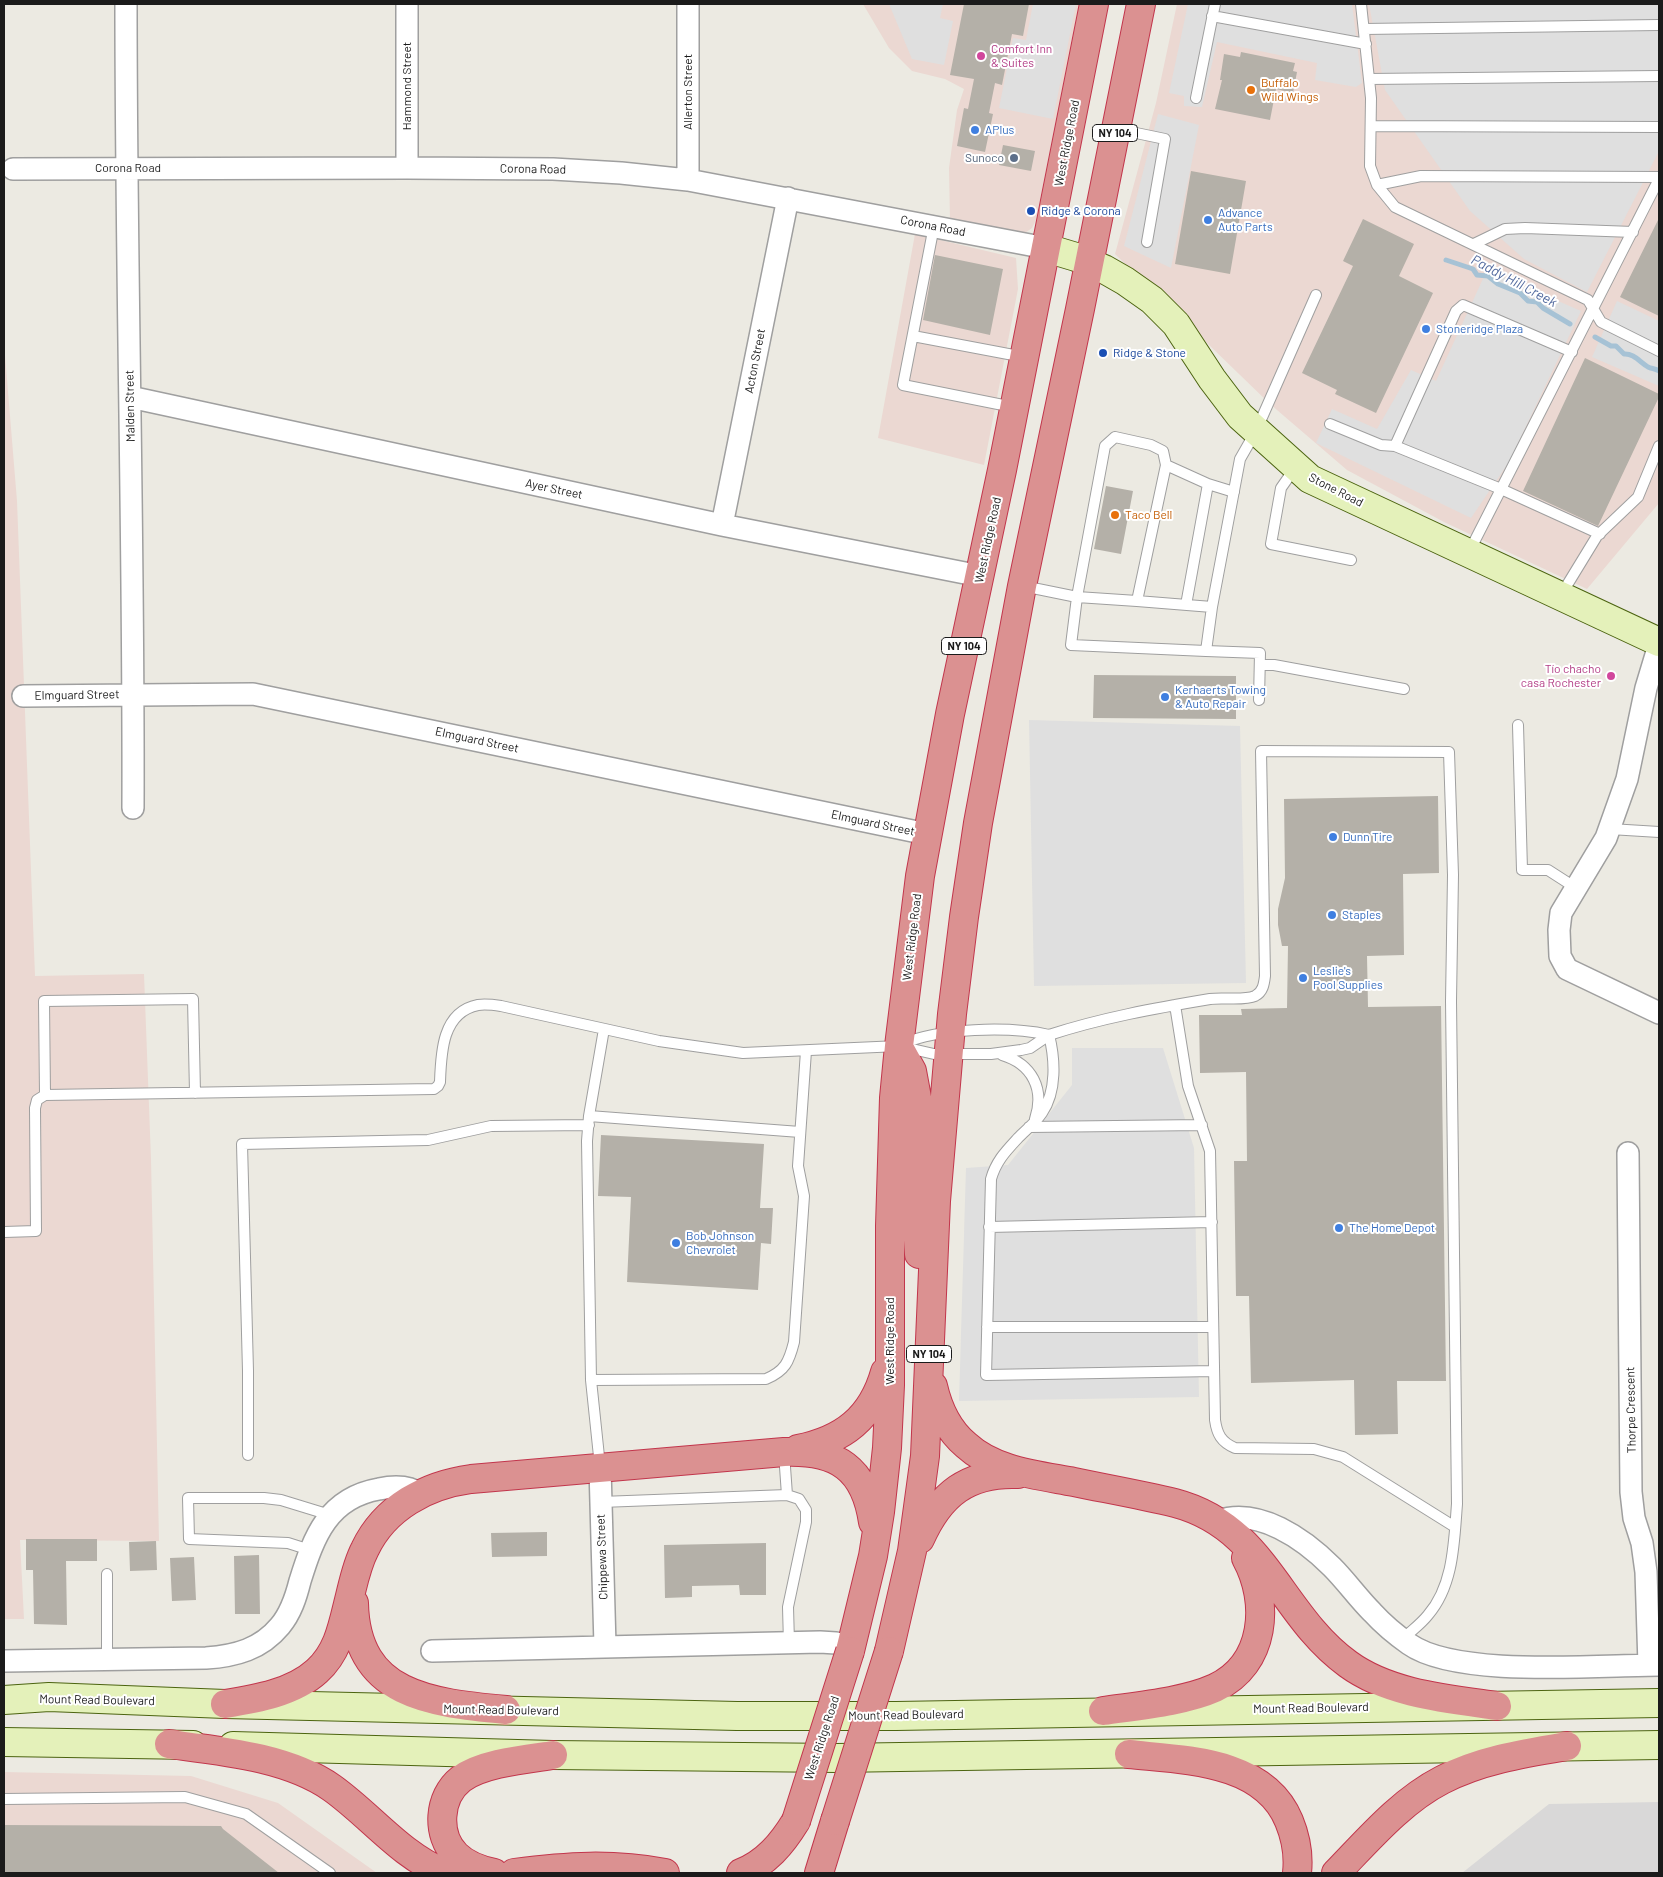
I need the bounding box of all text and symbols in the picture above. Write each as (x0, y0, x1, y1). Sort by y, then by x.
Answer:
street label: Hammond Street (400, 42, 414, 130)
place label: Comfort Inn & Suites (991, 42, 1052, 70)
marker: Comfort Inn & Suites (975, 50, 987, 62)
street label: Allerton Street (681, 54, 695, 130)
place label: Buffalo Wild Wings (1261, 76, 1318, 104)
marker: Buffalo Wild Wings (1245, 84, 1257, 96)
street label: West Ridge Road (1052, 99, 1082, 187)
place label: APlus (985, 123, 1014, 137)
marker: APlus (969, 124, 981, 136)
road number: NY 104 (1092, 125, 1138, 142)
place label: Sunoco (965, 151, 1004, 165)
marker: Sunoco (1008, 152, 1020, 164)
street label: Corona Road (95, 161, 161, 175)
street label: Corona Road (500, 161, 566, 177)
place label: Ridge & Corona (1041, 204, 1121, 218)
marker: Ridge & Corona (1025, 205, 1037, 217)
place label: Advance Auto Parts (1218, 206, 1273, 234)
street label: Corona Road (899, 213, 967, 239)
marker: Advance Auto Parts (1202, 214, 1214, 226)
water label: Paddy Hill Creek (1468, 251, 1560, 311)
place label: Stoneridge Plaza (1436, 322, 1523, 336)
marker: Stoneridge Plaza (1420, 323, 1432, 335)
street label: Acton Street (742, 327, 768, 395)
place label: Ridge & Stone (1113, 346, 1186, 360)
marker: Ridge & Stone (1097, 347, 1109, 359)
street label: Malden Street (122, 370, 138, 442)
street label: Stone Road (1306, 470, 1366, 510)
street label: Ayer Street (524, 476, 584, 502)
street label: West Ridge Road (972, 496, 1004, 584)
place label: Taco Bell (1125, 508, 1172, 522)
marker: Taco Bell (1109, 509, 1121, 521)
road number: NY 104 (942, 637, 986, 654)
place label: Tío chacho casa Rochester (1521, 662, 1601, 690)
marker: Tío chacho casa Rochester (1605, 670, 1617, 682)
place label: Kerhaerts Towing & Auto Repair (1175, 683, 1266, 711)
street label: Elmguard Street (34, 687, 120, 703)
marker: Kerhaerts Towing & Auto Repair (1159, 691, 1171, 703)
street label: Elmguard Street (434, 724, 520, 756)
street label: Elmguard Street (830, 807, 916, 839)
place label: Dunn Tire (1343, 830, 1392, 844)
marker: Dunn Tire (1327, 831, 1339, 843)
street label: West Ridge Road (900, 893, 924, 981)
place label: Staples (1342, 908, 1381, 922)
marker: Staples (1326, 909, 1338, 921)
place label: Leslie's Pool Supplies (1313, 964, 1383, 992)
marker: Leslie's Pool Supplies (1297, 972, 1309, 984)
place label: The Home Depot (1349, 1221, 1435, 1235)
marker: The Home Depot (1333, 1222, 1345, 1234)
place label: Bob Johnson Chevrolet (686, 1229, 754, 1257)
marker: Bob Johnson Chevrolet (670, 1237, 682, 1249)
street label: West Ridge Road (883, 1297, 897, 1385)
road number: NY 104 (906, 1346, 952, 1362)
street label: Thorpe Crescent (1623, 1367, 1639, 1453)
street label: Chippewa Street (593, 1514, 611, 1600)
street label: Mount Read Boulevard (39, 1692, 155, 1708)
street label: West Ridge Road (802, 1694, 842, 1782)
street label: Mount Read Boulevard (1253, 1700, 1369, 1716)
street label: Mount Read Boulevard (443, 1702, 559, 1718)
street label: Mount Read Boulevard (848, 1707, 964, 1723)

